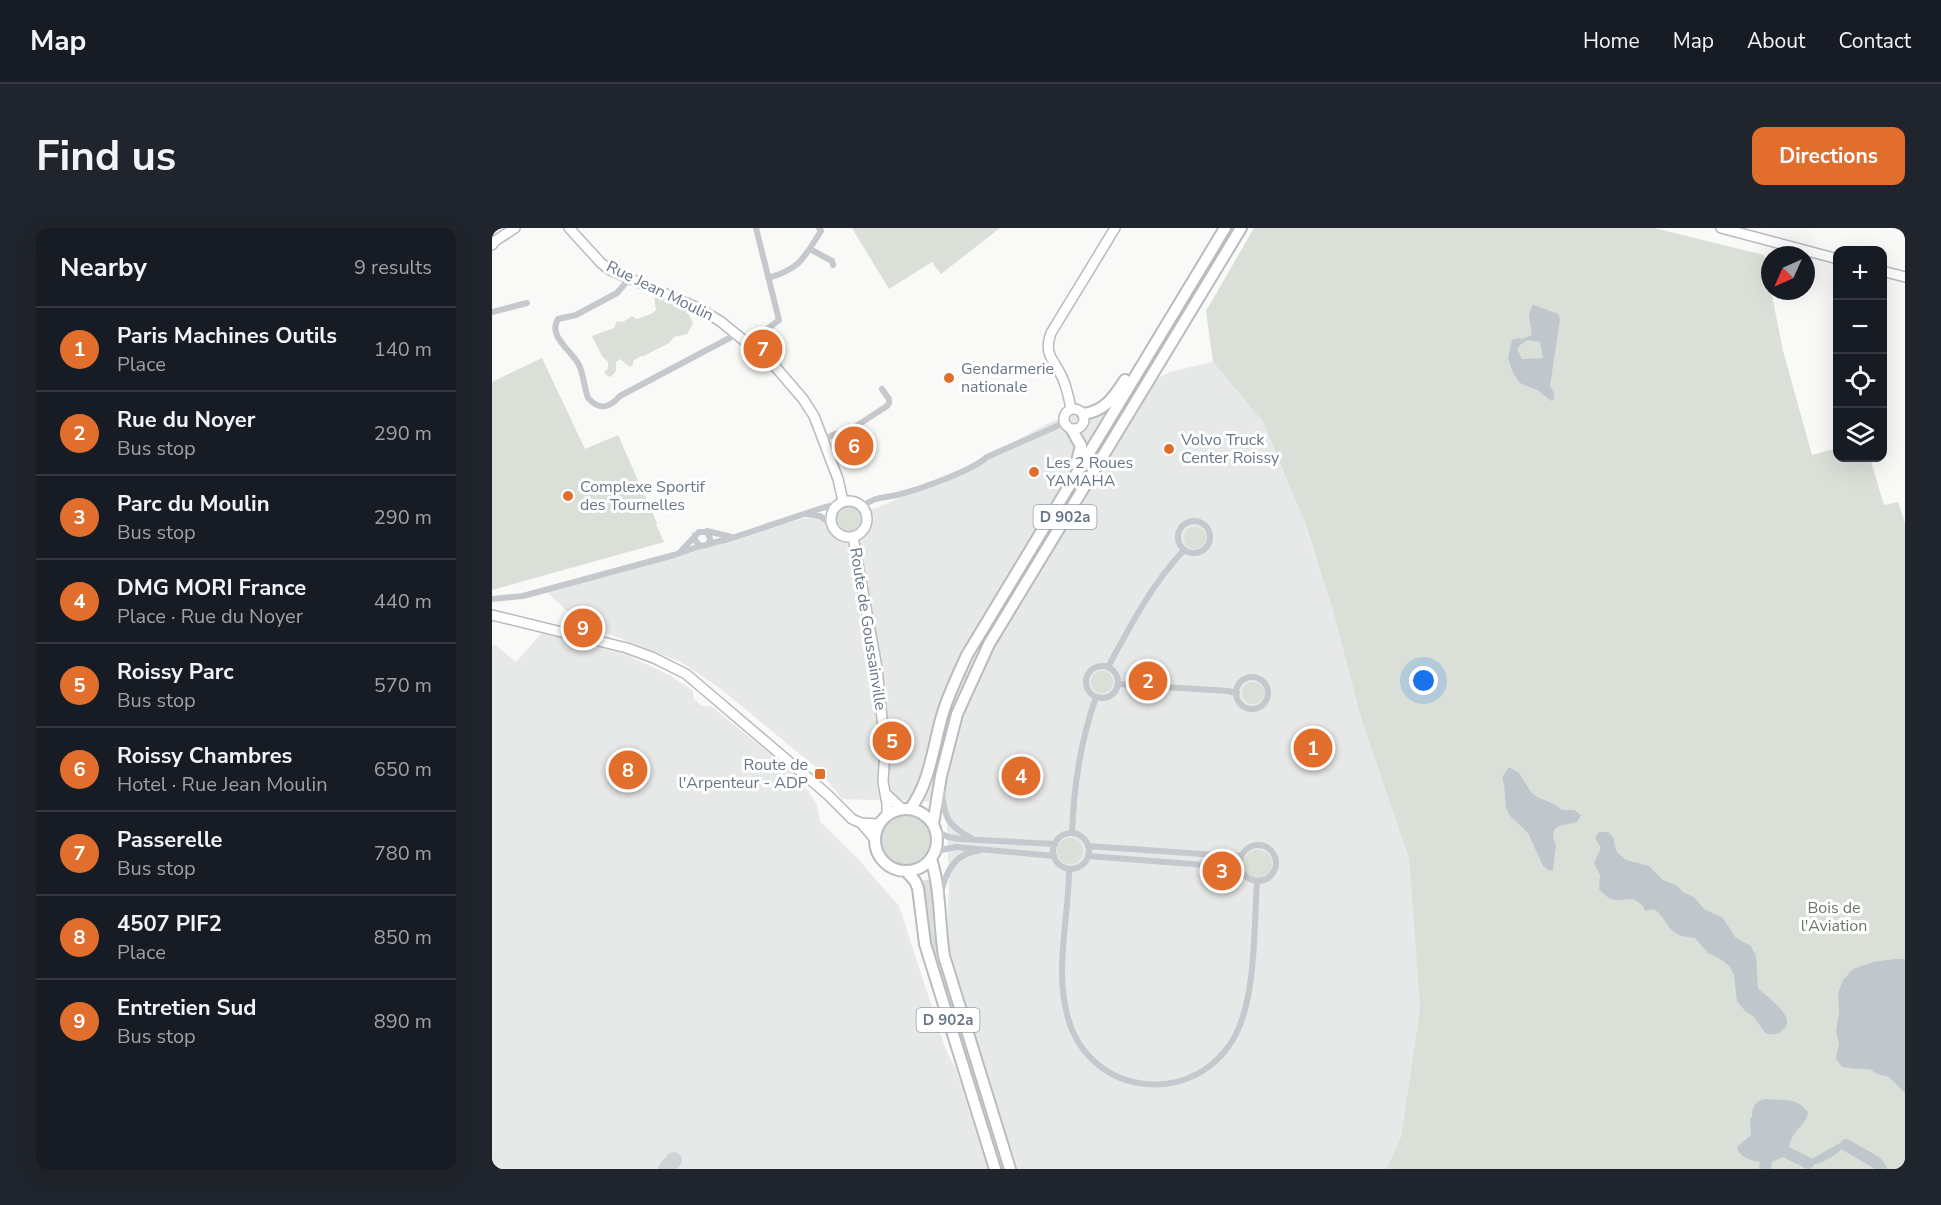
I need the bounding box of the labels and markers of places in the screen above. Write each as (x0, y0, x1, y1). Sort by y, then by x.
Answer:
pin: 7 (744, 326, 782, 372)
place label: Gendarmerie nationale (961, 358, 1054, 398)
marker: Gendarmerie nationale (942, 371, 956, 385)
pin: 6 (834, 424, 874, 468)
place label: Volvo Truck Center Roissy (1180, 429, 1280, 469)
marker: Volvo Truck Center Roissy (1162, 442, 1176, 456)
place label: Les 2 Roues YAMAHA (1045, 452, 1133, 492)
marker: Les 2 Roues YAMAHA (1027, 465, 1041, 479)
place label: Complexe Sportif des Tournelles (580, 476, 706, 516)
marker: Complexe Sportif des Tournelles (561, 489, 575, 503)
pin: 9 (564, 606, 602, 650)
pin: 2 (1128, 658, 1168, 704)
pin: 5 (872, 718, 912, 764)
pin: 1 (1294, 726, 1332, 770)
pin: 8 (608, 748, 648, 792)
place label: Route de l'Arpenteur - ADP (679, 754, 808, 794)
pin: 4 (1002, 754, 1040, 798)
marker: Route de l'Arpenteur - ADP (813, 767, 827, 781)
pin: 3 (1202, 848, 1242, 894)

